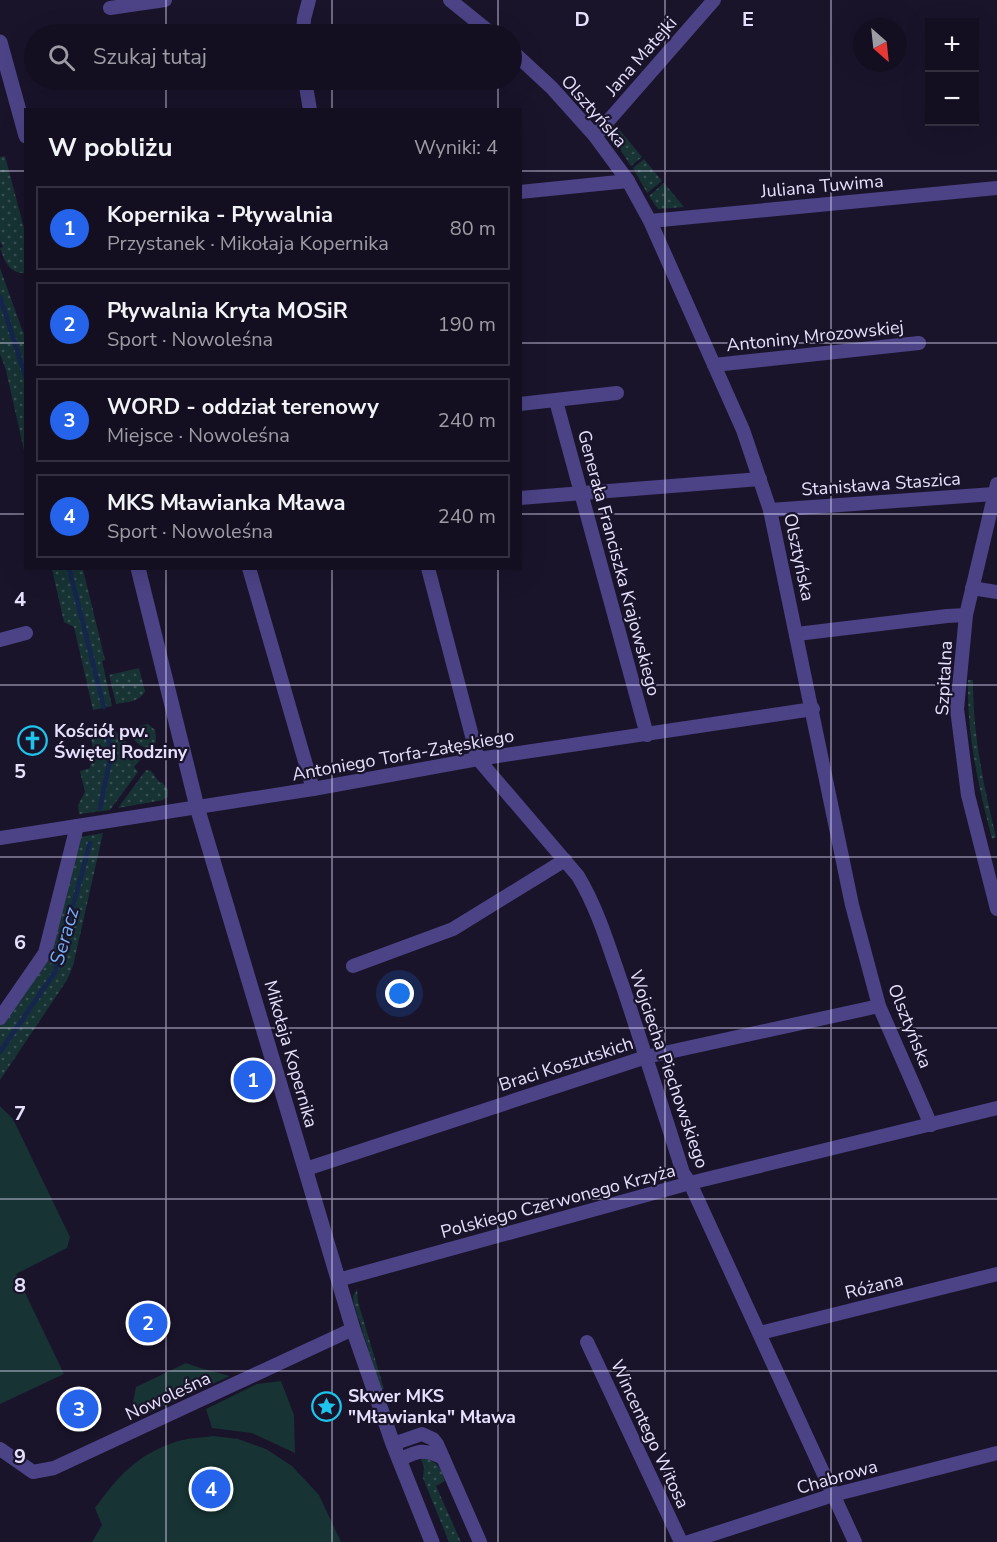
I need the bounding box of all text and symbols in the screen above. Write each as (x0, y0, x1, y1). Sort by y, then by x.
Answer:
text: D (574, 6, 590, 33)
text: E (742, 6, 754, 33)
street label: Jana Matejki (599, 11, 682, 102)
north arrow (853, 18, 907, 72)
map controls (925, 18, 979, 126)
button: + (925, 18, 979, 72)
search box (24, 24, 522, 90)
icon: search (45, 41, 78, 74)
text: Szukaj tutaj (93, 42, 207, 72)
street label: Olsztyńska (556, 70, 632, 152)
button: − (925, 72, 979, 126)
text: W pobliżu (48, 130, 172, 165)
text: Wyniki: 4 (414, 134, 498, 161)
street label: Juliana Tuwima (759, 169, 884, 203)
text: Kopernika - Pływalnia (107, 200, 333, 230)
text: 1 (64, 215, 76, 242)
text: 80 m (450, 215, 496, 242)
text: Przystanek · Mikołaja Kopernika (107, 230, 389, 257)
text: Pływalnia Kryta MOSiR (107, 296, 348, 326)
text: 2 (64, 311, 76, 338)
text: 190 m (438, 311, 496, 338)
street label: Antoniny Mrozowskiej (725, 315, 905, 357)
text: Sport · Nowoleśna (107, 326, 273, 353)
text: WORD - oddział terenowy (107, 392, 379, 422)
text: 3 (64, 407, 76, 434)
text: 240 m (438, 407, 496, 434)
text: Miejsce · Nowoleśna (107, 422, 290, 449)
street label: Generała Franciszka Krajowskiego (572, 427, 666, 699)
street label: Stanisława Staszica (801, 466, 961, 502)
text: MKS Mławianka Mława (107, 488, 346, 518)
text: 4 (64, 503, 76, 530)
text: 240 m (438, 503, 496, 530)
street label: Olsztyńska (778, 511, 820, 603)
text: Sport · Nowoleśna (107, 518, 273, 545)
text: 4 (14, 586, 26, 613)
street label: Szpitalna (930, 640, 958, 716)
place label: Kościół pw. Świętej Rodziny (54, 719, 188, 764)
street label: Antoniego Torfa-Załęskiego (290, 724, 516, 786)
church icon: Kościół pw. Świętej Rodziny (17, 725, 49, 757)
text: 5 (14, 758, 26, 785)
water label: Seracz (43, 903, 86, 968)
text: 6 (14, 929, 26, 956)
street label: Wojciecha Piechowskiego (624, 967, 714, 1171)
street label: Mikołaja Kopernika (259, 978, 323, 1130)
your location (385, 979, 414, 1008)
street label: Olsztyńska (882, 980, 938, 1072)
street label: Braci Koszutskich (496, 1031, 636, 1097)
pin: 1 (234, 1058, 272, 1102)
text: 7 (14, 1100, 26, 1127)
street label: Polskiego Czerwonego Krzyża (438, 1158, 678, 1244)
street label: Różana (842, 1267, 906, 1305)
text: 8 (14, 1272, 26, 1299)
pin: 2 (128, 1300, 168, 1346)
street label: Wincentego Witosa (605, 1356, 695, 1512)
street label: Nowoleśna (121, 1366, 215, 1426)
place label: Skwer MKS "Mławianka" Mława (348, 1384, 516, 1429)
pin: 3 (60, 1386, 98, 1432)
place icon: Skwer MKS "Mławianka" Mława (311, 1390, 343, 1422)
text: 9 (14, 1443, 26, 1470)
street label: Chabrowa (794, 1454, 880, 1500)
pin: 4 (192, 1466, 230, 1512)

